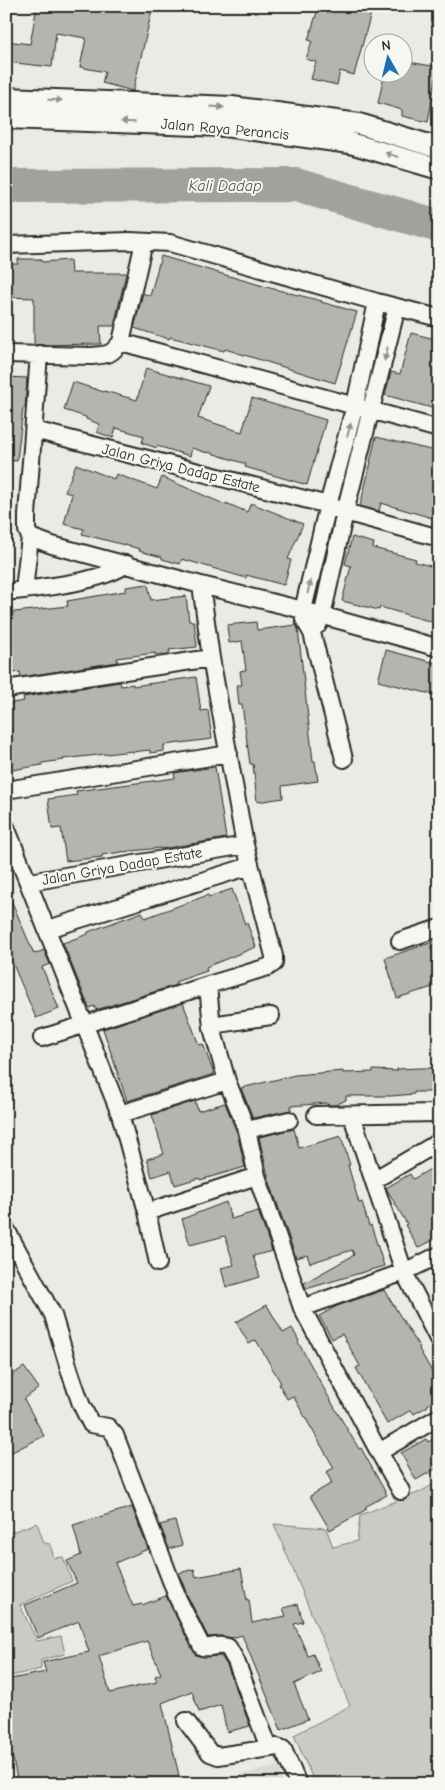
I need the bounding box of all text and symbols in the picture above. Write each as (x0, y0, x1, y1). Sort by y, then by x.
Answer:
north arrow (362, 32, 412, 82)
text: N (381, 37, 392, 55)
one-way arrow (47, 96, 63, 104)
one-way arrow (210, 103, 226, 111)
street label: Jalan Raya Perancis (160, 114, 290, 144)
one-way arrow (119, 118, 135, 126)
one-way arrow (384, 151, 399, 159)
water label: Kali Dadap (188, 177, 262, 195)
one-way arrow (381, 347, 389, 362)
one-way arrow (345, 422, 353, 437)
street label: Jalan Griya Dadap Estate (100, 440, 262, 496)
one-way arrow (305, 580, 313, 595)
street label: Jalan Griya Dadap Estate (40, 843, 204, 889)

